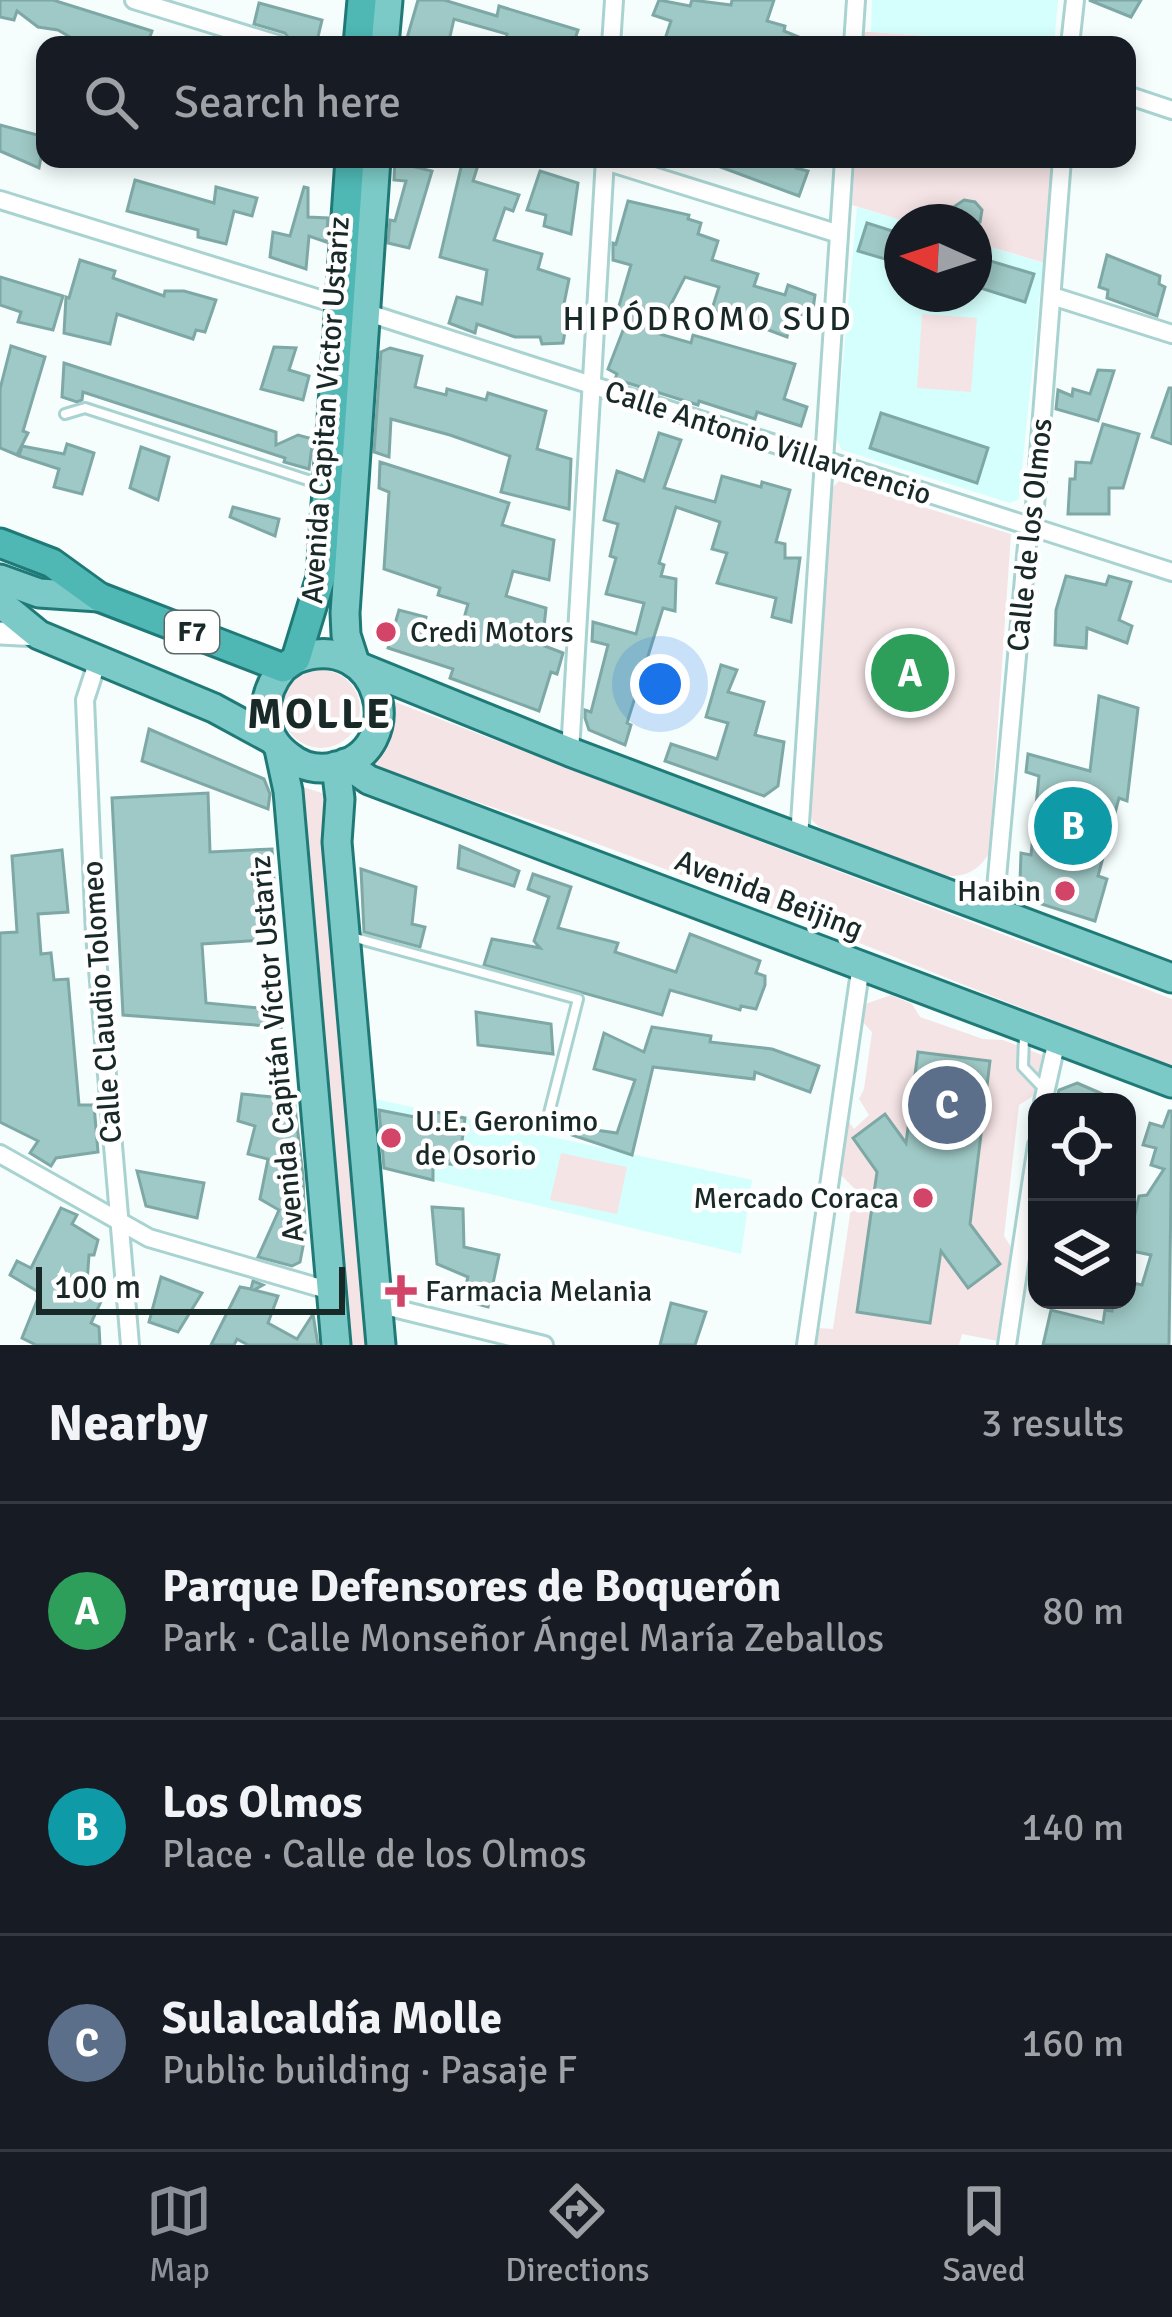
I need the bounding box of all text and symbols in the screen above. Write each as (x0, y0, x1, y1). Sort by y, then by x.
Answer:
search box (36, 36, 1136, 168)
icon: search (78, 69, 144, 135)
text: Search here (174, 75, 401, 130)
north arrow (884, 204, 992, 312)
street label: Avenida Capitan Víctor Ustariz (294, 215, 358, 605)
district label: HIPÓDROMO SUD (562, 299, 854, 340)
street label: Calle Antonio Villavicencio (600, 373, 936, 513)
street label: Calle de los Olmos (999, 417, 1061, 653)
road number: F7 (165, 611, 219, 653)
place label: Credi Motors (410, 614, 574, 651)
marker: Credi Motors (373, 619, 399, 645)
pin: A (871, 628, 949, 718)
your location (630, 654, 690, 714)
district label: MOLLE (247, 689, 393, 740)
pin: B (1034, 781, 1112, 871)
street label: Avenida Beijing (670, 842, 868, 948)
street label: Avenida Capitán Víctor Ustariz (242, 854, 312, 1244)
street label: Calle Claudio Tolomeo (74, 860, 130, 1144)
place label: Haibin (957, 873, 1041, 910)
marker: Haibin (1052, 878, 1078, 904)
pin: C (908, 1060, 986, 1150)
map controls (1028, 1093, 1136, 1309)
button: locate (1028, 1093, 1136, 1201)
place label: U.E. Geronimo de Osorio (415, 1103, 598, 1174)
marker: U.E. Geronimo de Osorio (378, 1125, 404, 1151)
place label: Mercado Coraca (693, 1180, 899, 1217)
marker: Mercado Coraca (910, 1185, 936, 1211)
button: layers (1028, 1201, 1136, 1309)
scale bar (36, 1261, 345, 1314)
text: 100 m (54, 1267, 141, 1308)
place label: Farmacia Melania (425, 1273, 652, 1310)
marker: Farmacia Melania (388, 1278, 414, 1304)
text: Nearby (48, 1392, 208, 1455)
text: 3 results (981, 1399, 1124, 1447)
text: Parque Defensores de Boquerón (162, 1559, 781, 1614)
text: A (75, 1587, 99, 1635)
text: 80 m (1042, 1587, 1124, 1635)
text: Park · Calle Monseñor Ángel María Zeballos (162, 1614, 884, 1662)
text: Los Olmos (162, 1775, 362, 1830)
text: B (75, 1803, 99, 1851)
text: 140 m (1021, 1803, 1124, 1851)
text: Place · Calle de los Olmos (162, 1830, 587, 1878)
text: Sulalcaldía Molle (162, 1991, 502, 2046)
text: C (75, 2019, 99, 2067)
text: 160 m (1021, 2019, 1124, 2067)
text: Public building · Pasaje F (162, 2046, 577, 2094)
tab: Map (146, 2178, 212, 2291)
tab: Directions (505, 2178, 650, 2291)
tab: Saved (942, 2178, 1026, 2291)

